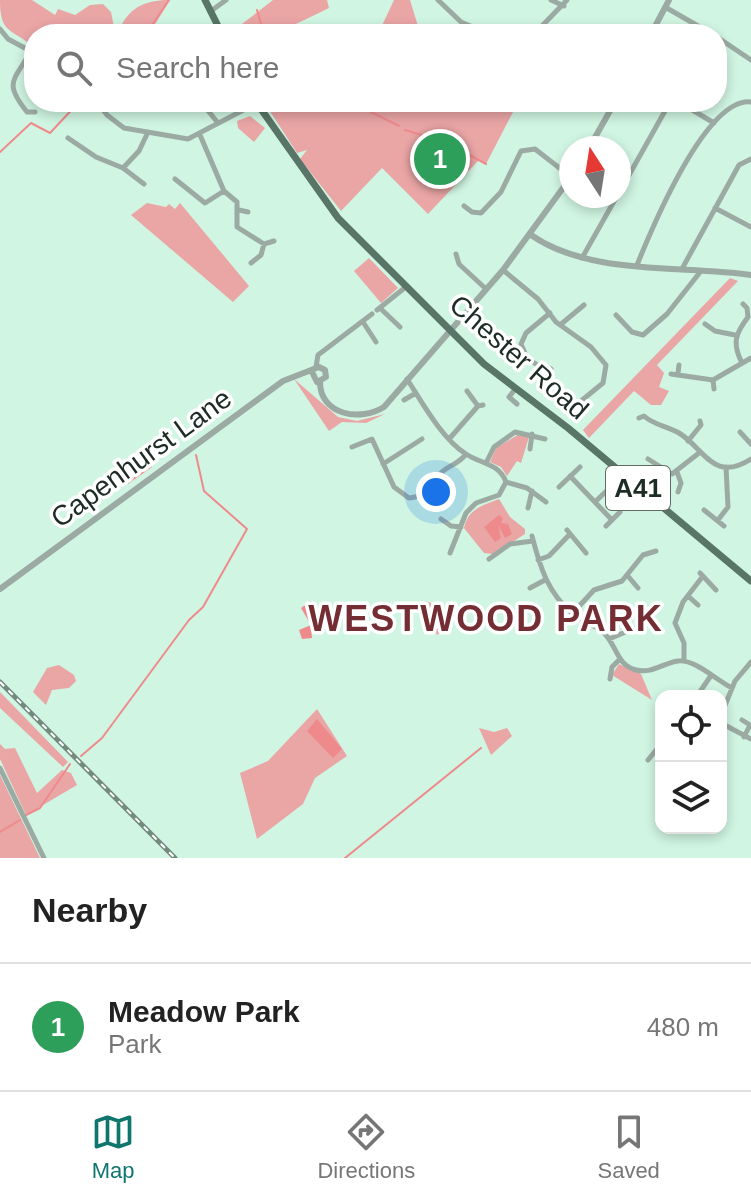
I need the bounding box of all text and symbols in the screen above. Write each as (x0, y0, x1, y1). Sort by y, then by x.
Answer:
search box (24, 24, 727, 112)
icon: search (52, 46, 96, 90)
text: Search here (116, 51, 279, 84)
pin: 1 (414, 129, 466, 189)
north arrow (559, 136, 631, 208)
street label: Chester Road (444, 289, 594, 425)
street label: Capenhurst Lane (45, 382, 237, 534)
road number: A41 (606, 466, 670, 510)
your location (416, 472, 456, 512)
district label: WESTWOOD PARK (308, 598, 664, 639)
map controls (655, 690, 727, 834)
button: locate (655, 690, 727, 762)
button: layers (655, 762, 727, 834)
text: Nearby (32, 891, 147, 929)
text: Meadow Park (108, 995, 300, 1028)
text: 1 (51, 1012, 65, 1042)
text: 480 m (647, 1012, 719, 1042)
text: Park (108, 1029, 161, 1059)
tab: Map (91, 1110, 135, 1184)
tab: Directions (317, 1110, 415, 1184)
tab: Saved (597, 1110, 660, 1184)

